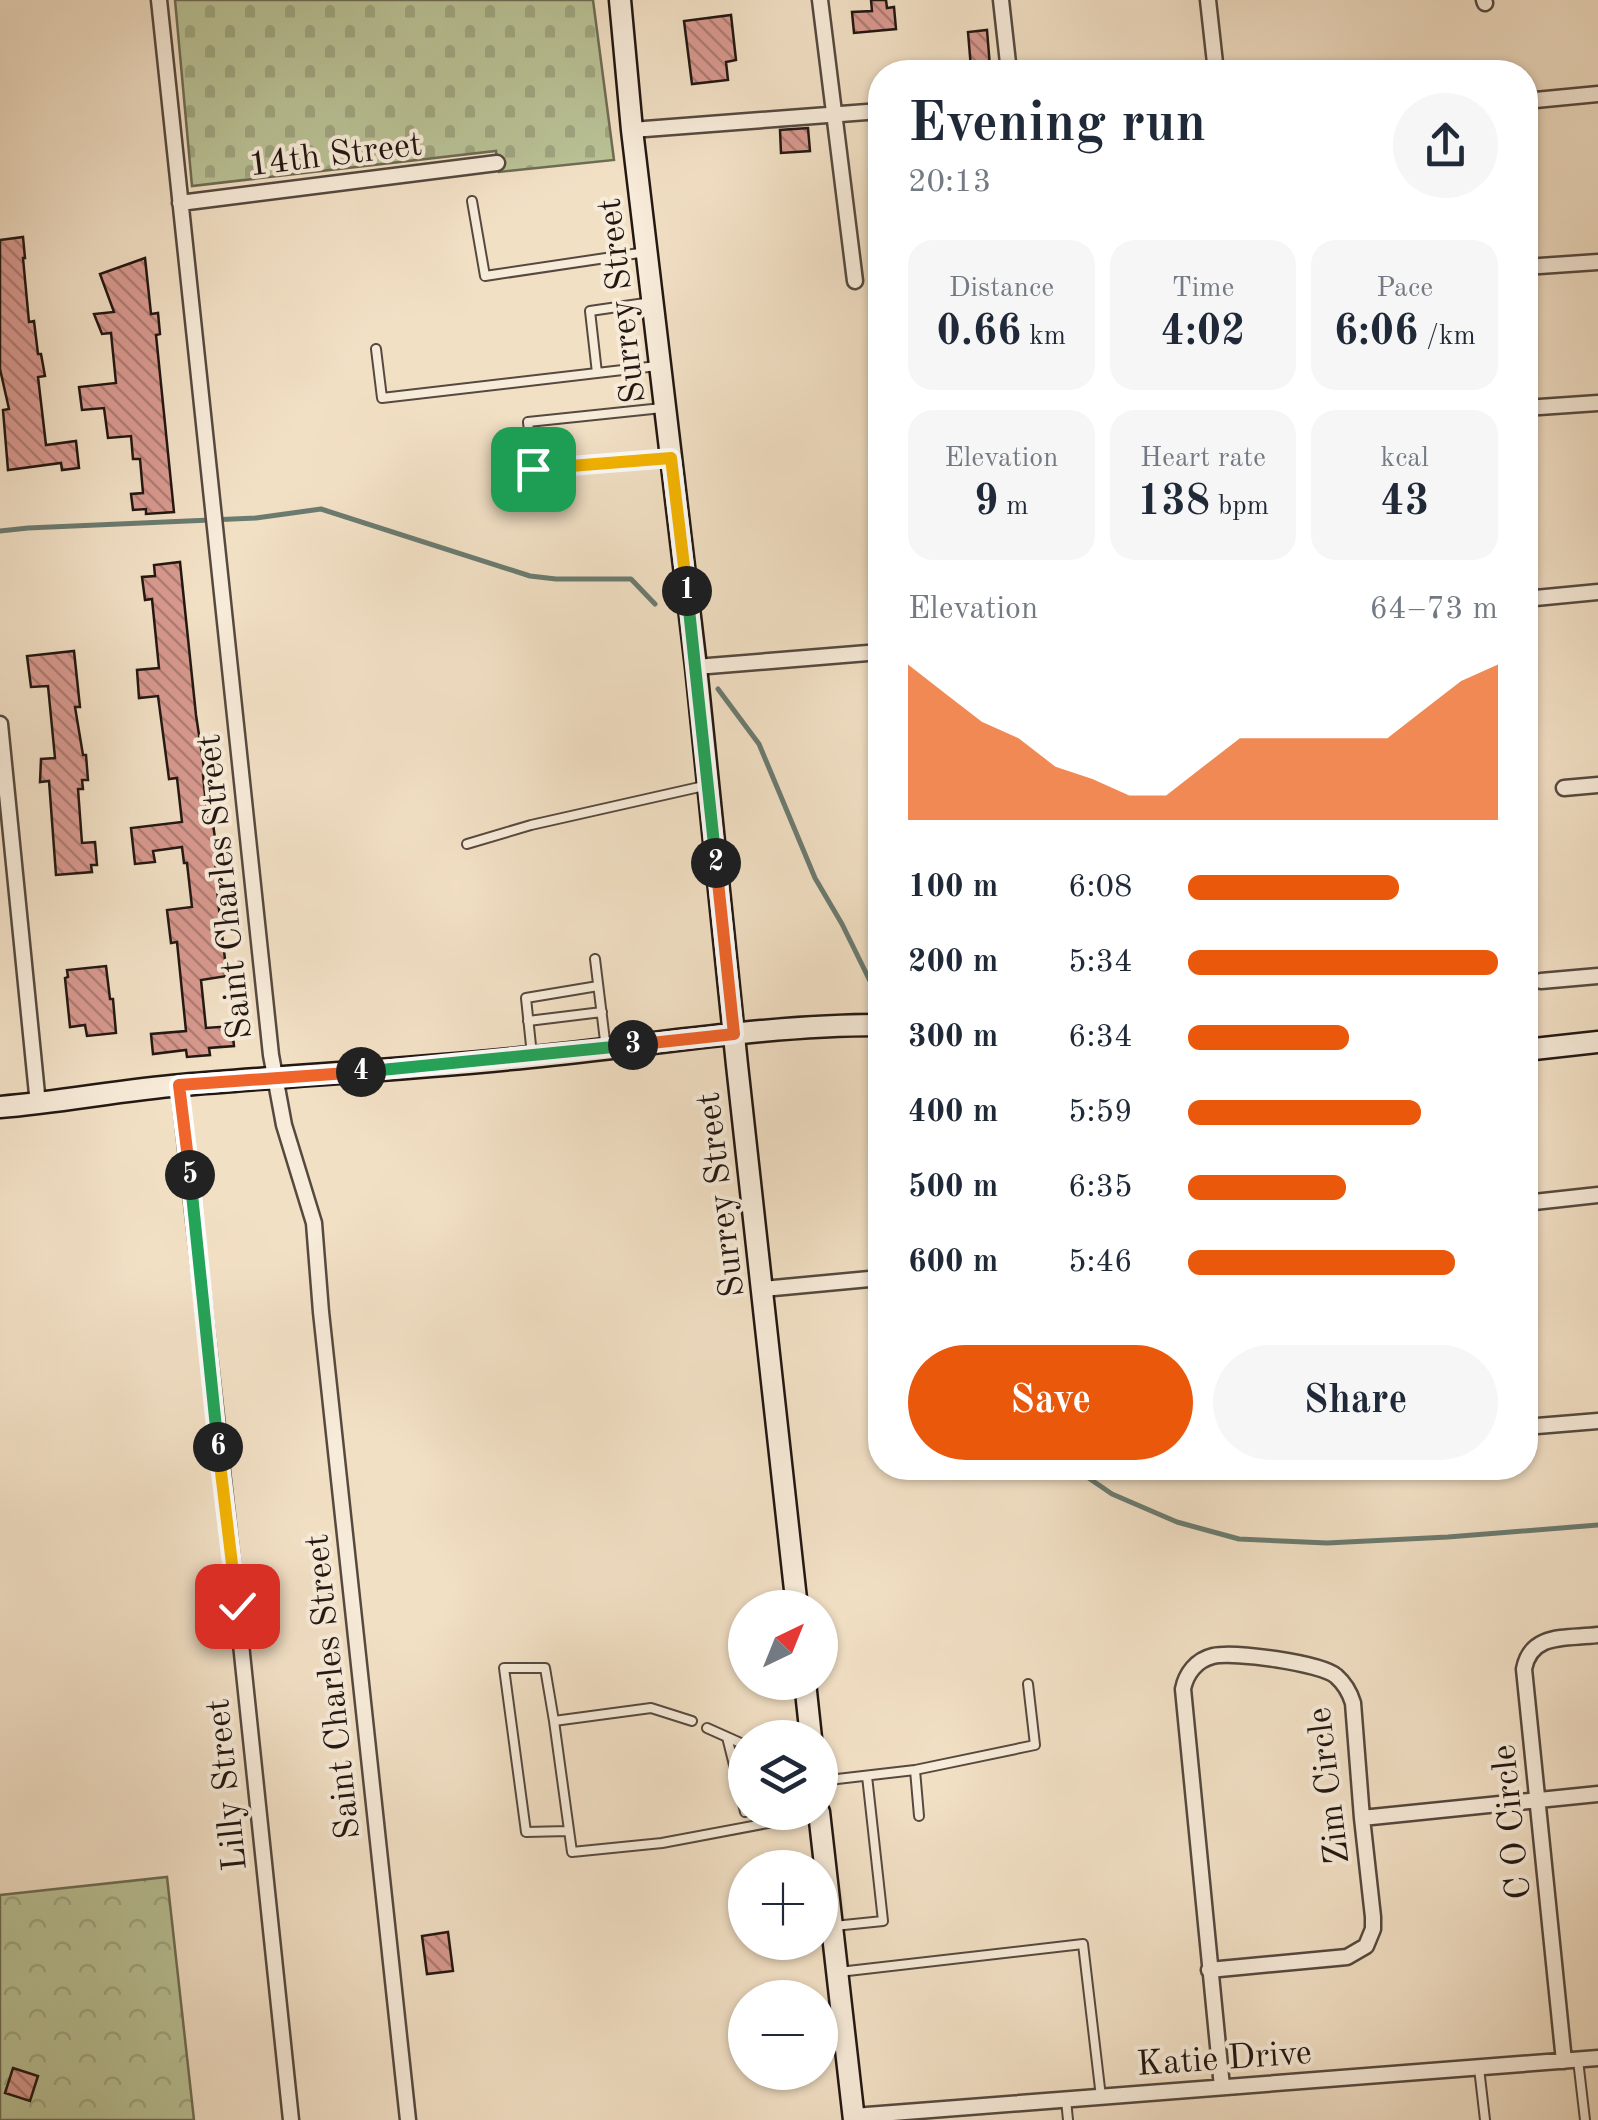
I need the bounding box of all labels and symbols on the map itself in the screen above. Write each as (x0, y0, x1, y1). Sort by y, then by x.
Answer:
street label: 14th Street (247, 127, 424, 183)
street label: Surrey Street (593, 196, 652, 405)
pin (491, 427, 576, 512)
pin: 1 (662, 566, 712, 616)
street label: Saint Charles Street (192, 732, 259, 1041)
pin: 2 (691, 838, 741, 888)
pin: 3 (608, 1020, 658, 1070)
pin: 4 (336, 1047, 386, 1097)
street label: Surrey Street (692, 1090, 751, 1299)
pin: 5 (165, 1150, 215, 1200)
pin: 6 (193, 1422, 243, 1472)
street label: Saint Charles Street (300, 1532, 367, 1841)
pin (195, 1564, 280, 1649)
north arrow (728, 1590, 838, 1700)
street label: Lilly Street (201, 1697, 254, 1873)
street label: Zim Circle (1302, 1705, 1356, 1866)
street label: C O Circle (1487, 1743, 1538, 1901)
street label: Katie Drive (1135, 2036, 1313, 2083)

